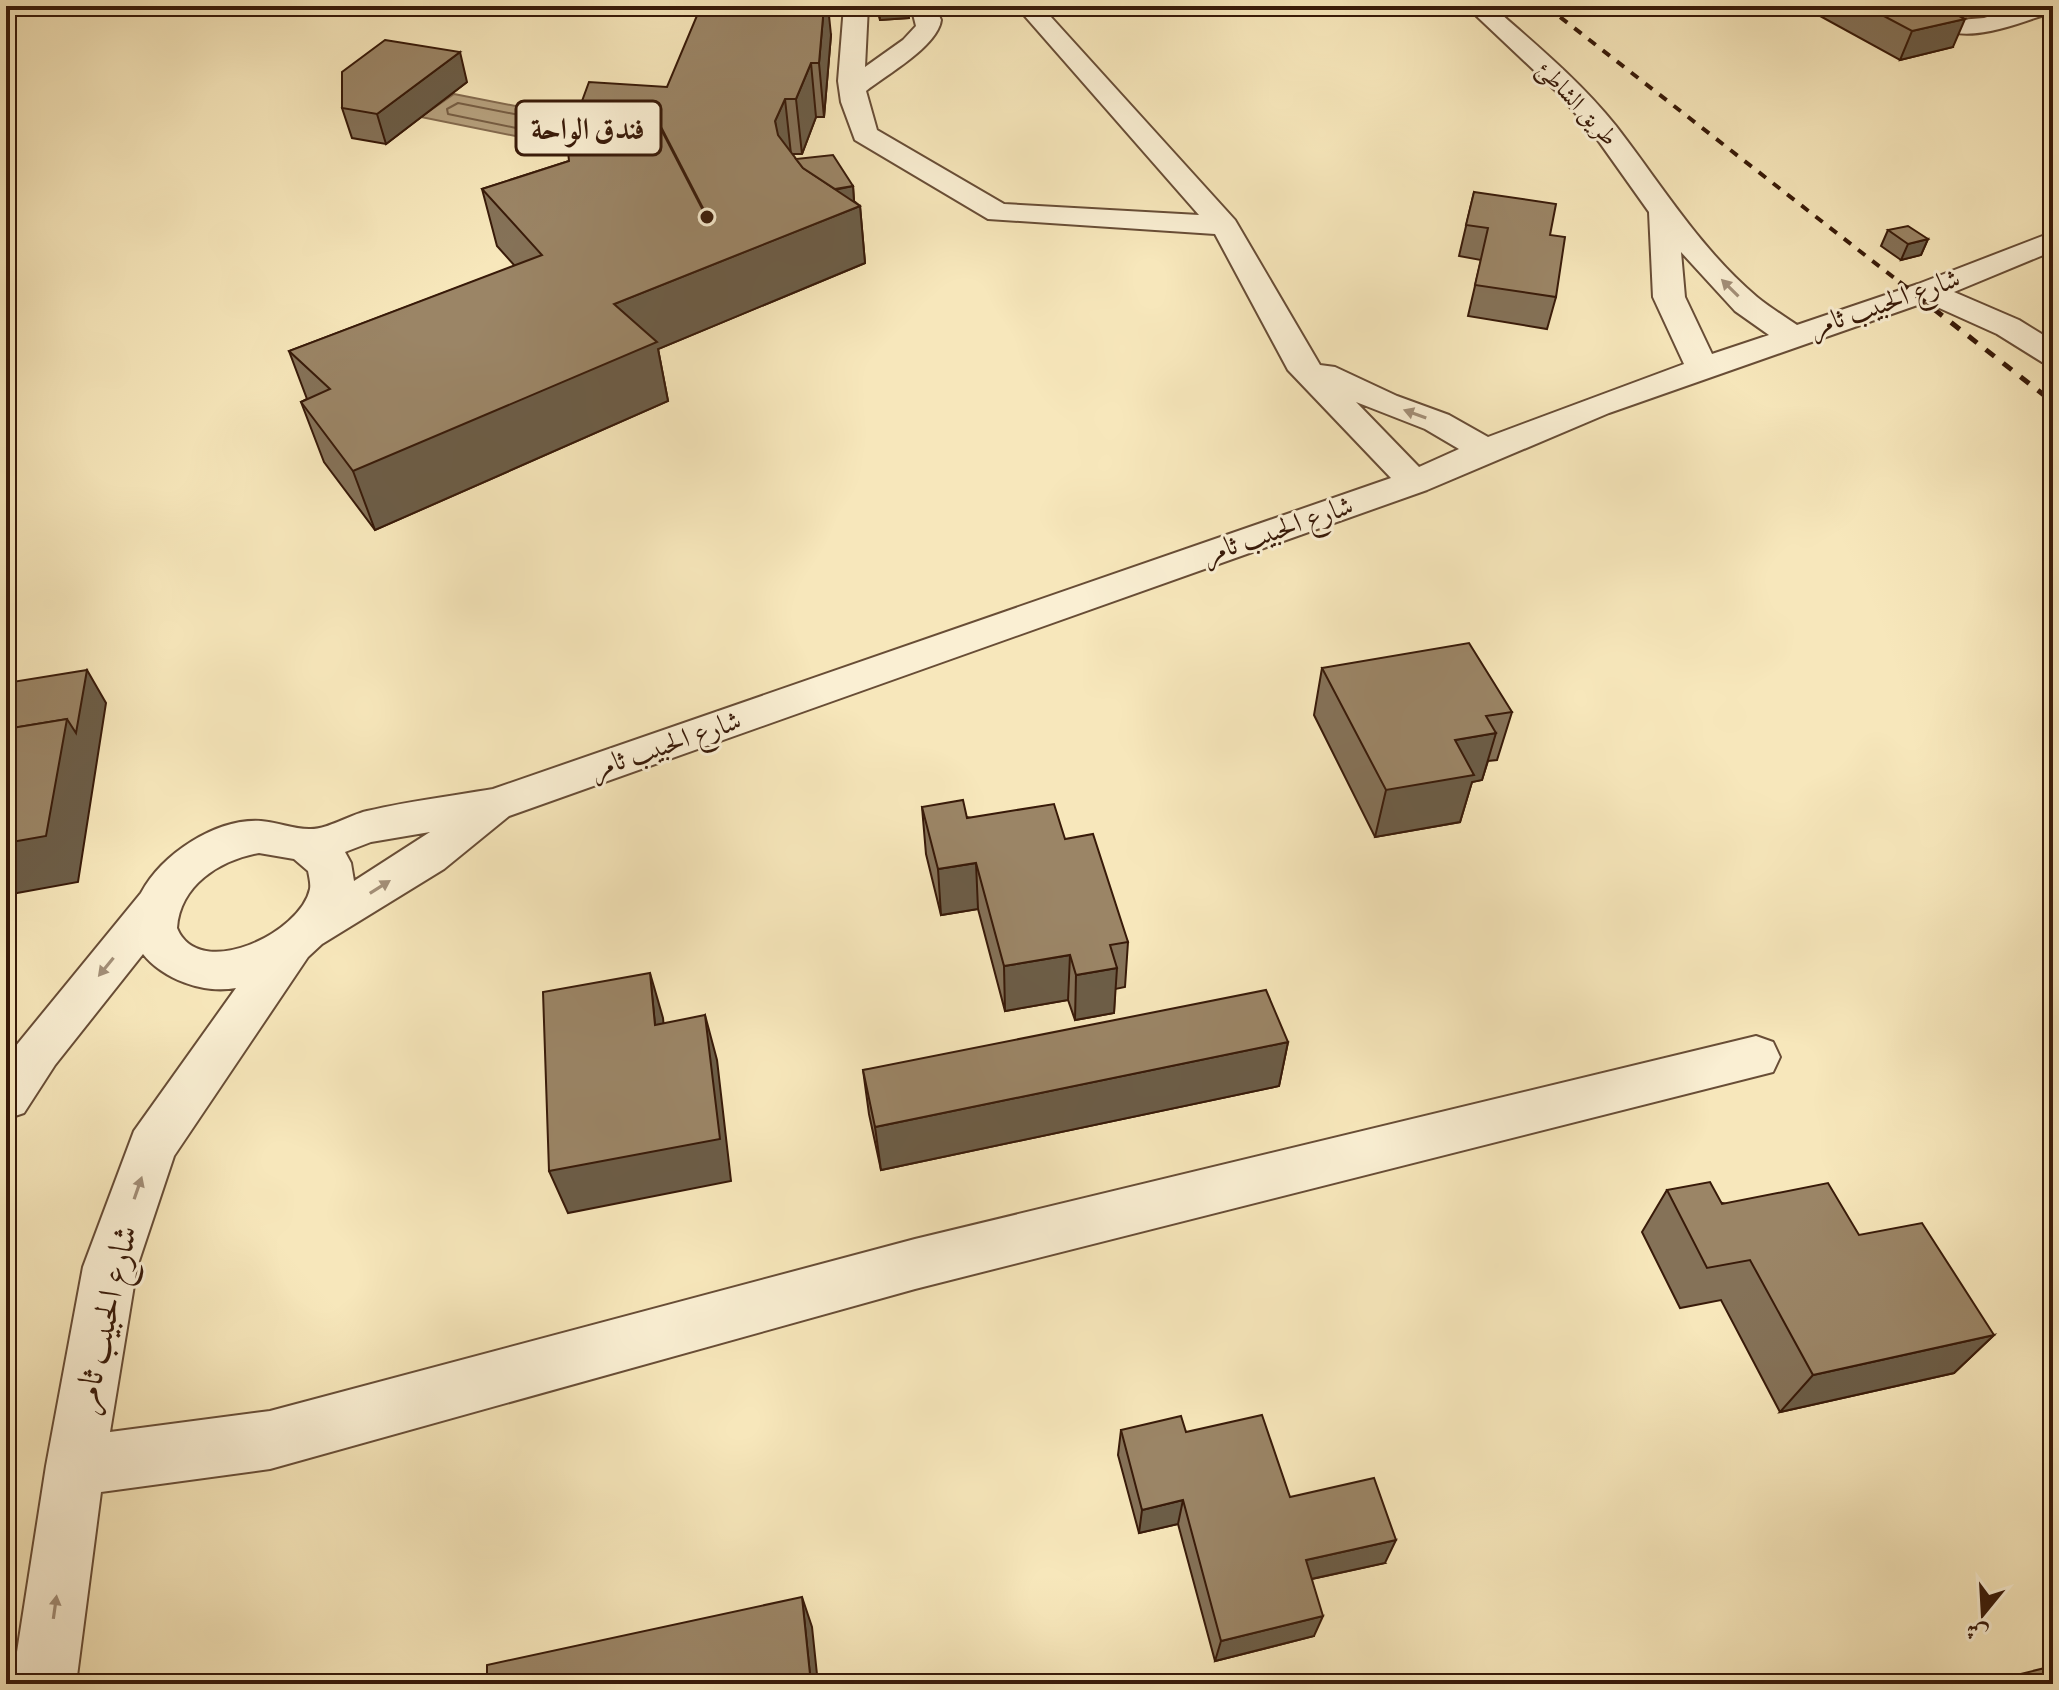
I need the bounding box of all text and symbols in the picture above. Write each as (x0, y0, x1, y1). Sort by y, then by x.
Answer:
street label: طريق الشاطئ (1529, 55, 1624, 153)
callout: فندق الواحة (516, 101, 661, 155)
text: فندق الواحة (531, 111, 645, 149)
street label: شارع الحبيب ثامر (1805, 261, 1967, 350)
one-way arrow (1721, 279, 1740, 298)
one-way arrow (1402, 407, 1426, 419)
street label: شارع الحبيب ثامر (1198, 488, 1360, 577)
street label: شارع الحبيب ثامر (586, 703, 748, 792)
one-way arrow (369, 881, 391, 895)
one-way arrow (98, 957, 115, 977)
one-way arrow (132, 1176, 145, 1200)
street label: شارع الحبيب ثامر (64, 1221, 154, 1418)
north arrow (1943, 1574, 2023, 1654)
one-way arrow (49, 1594, 62, 1619)
text: ش (1963, 1615, 1992, 1648)

